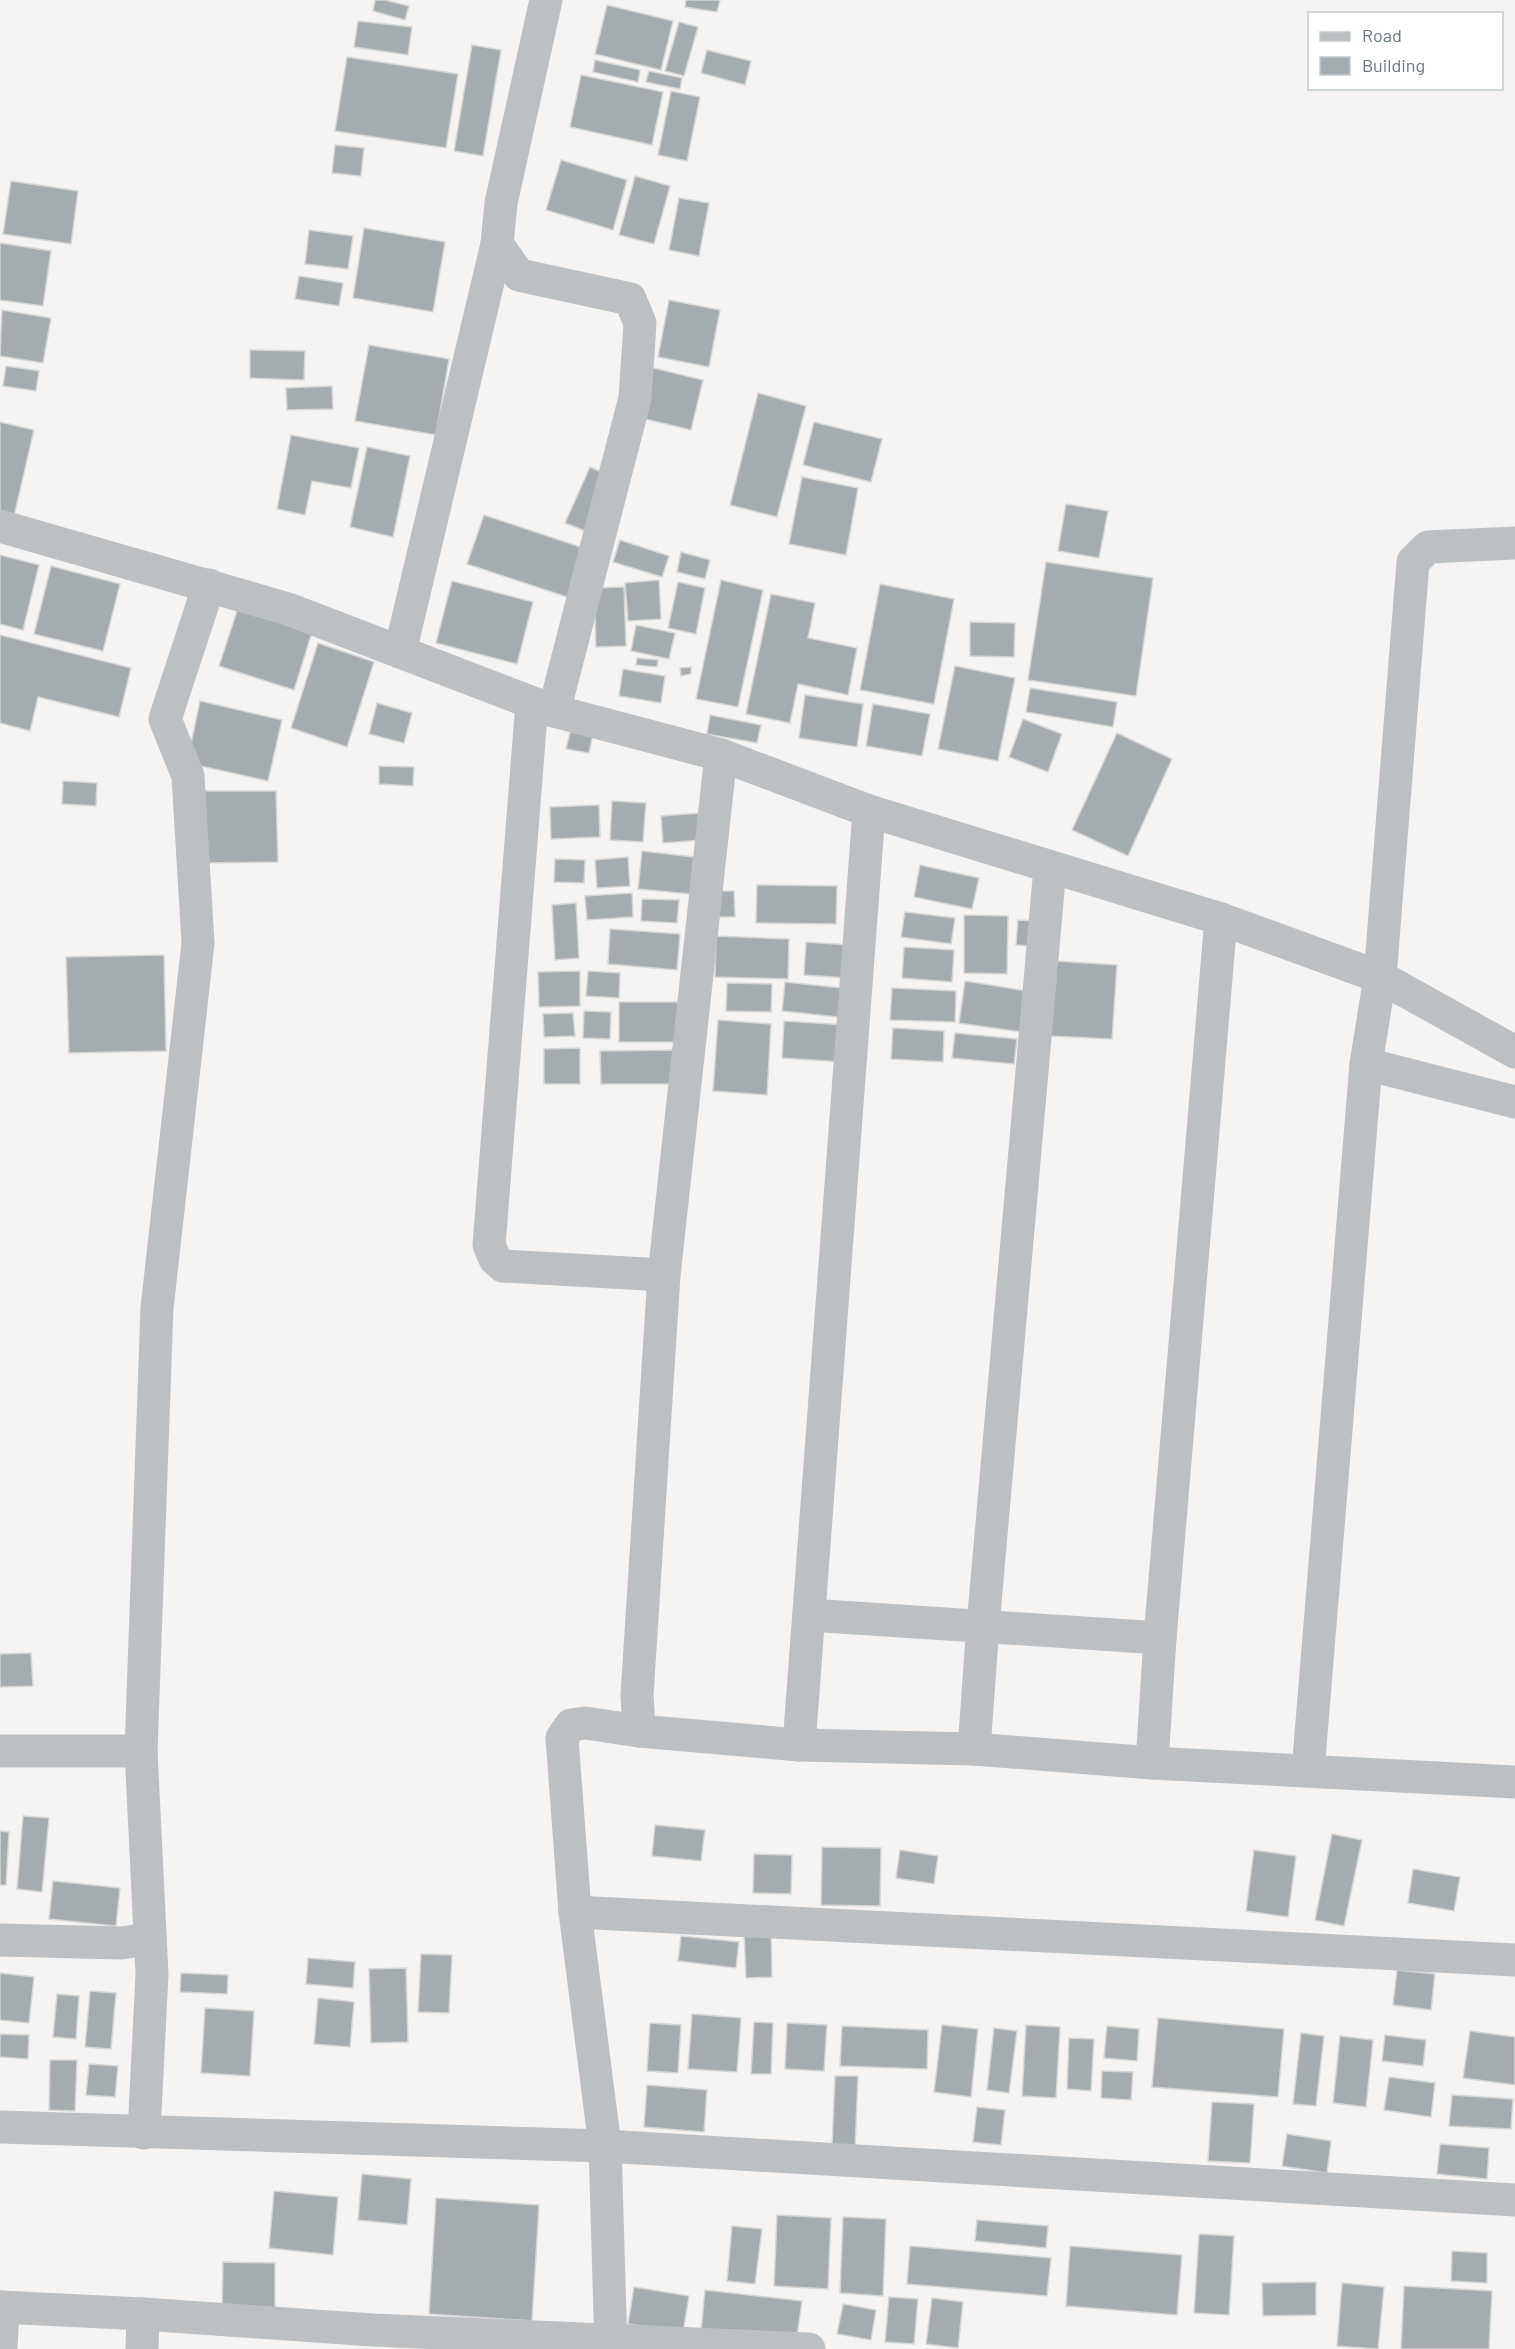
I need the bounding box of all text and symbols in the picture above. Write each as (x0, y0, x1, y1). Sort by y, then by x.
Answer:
legend (1308, 12, 1503, 90)
text: Road (1362, 24, 1402, 46)
text: Building (1362, 54, 1425, 76)

